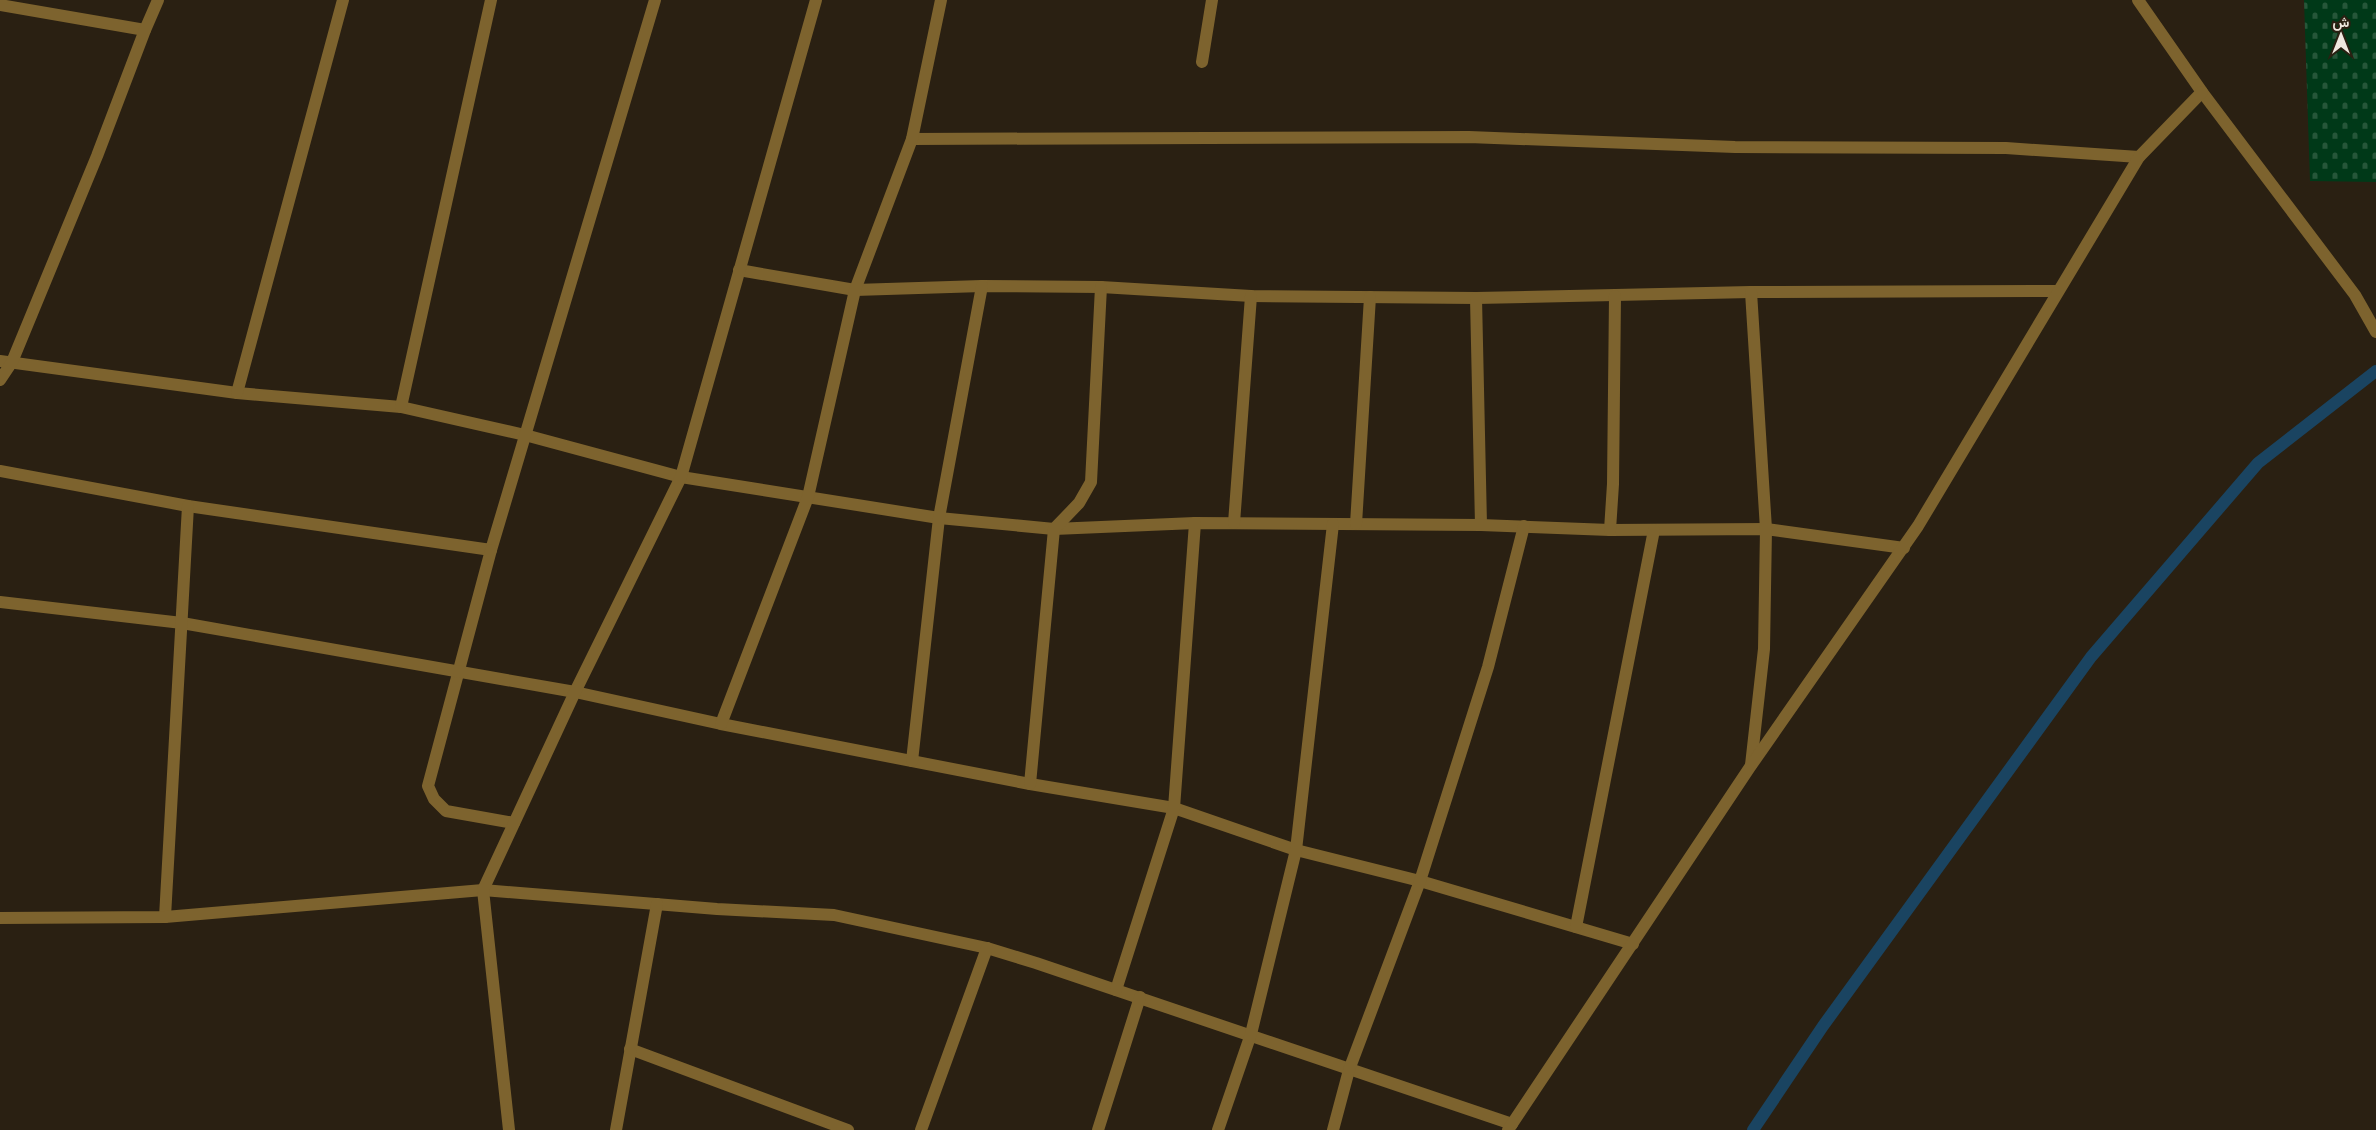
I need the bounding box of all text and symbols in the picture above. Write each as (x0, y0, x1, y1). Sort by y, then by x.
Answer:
north arrow (2316, 10, 2366, 60)
text: ش (2333, 13, 2350, 31)

